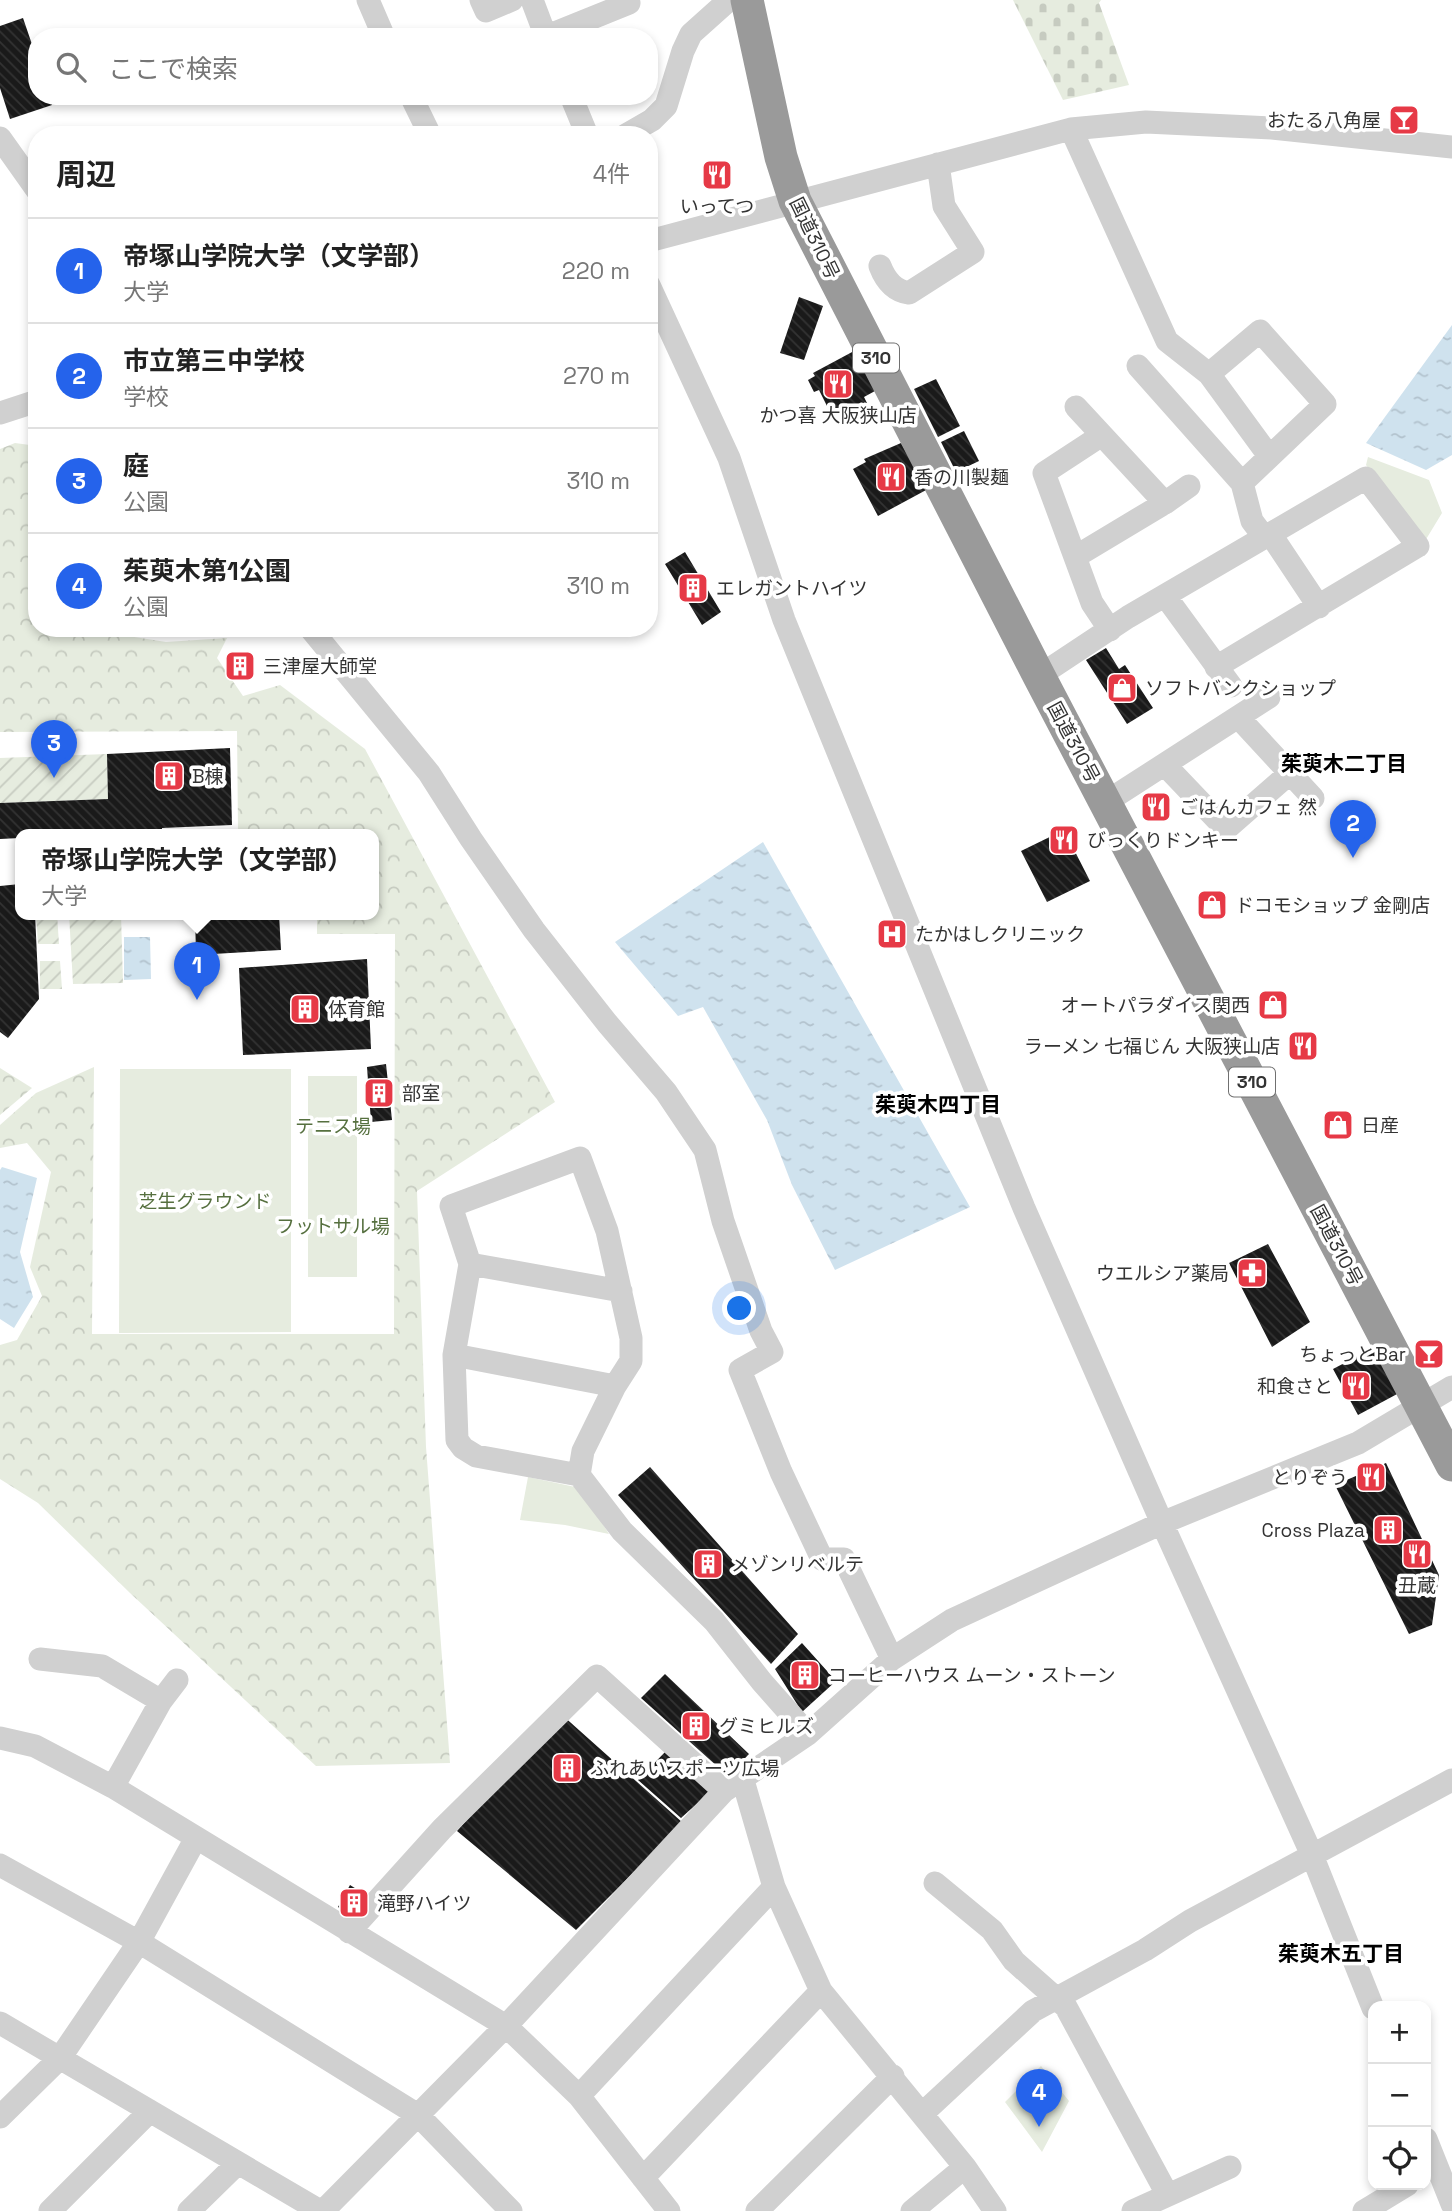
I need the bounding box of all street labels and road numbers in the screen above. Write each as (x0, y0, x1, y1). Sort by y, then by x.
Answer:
street label: 国道310号 (784, 193, 845, 283)
road number: 310 (853, 344, 899, 372)
street label: 国道310号 (1042, 697, 1105, 787)
road number: 310 (1229, 1068, 1275, 1097)
street label: 国道310号 (1305, 1200, 1368, 1290)

